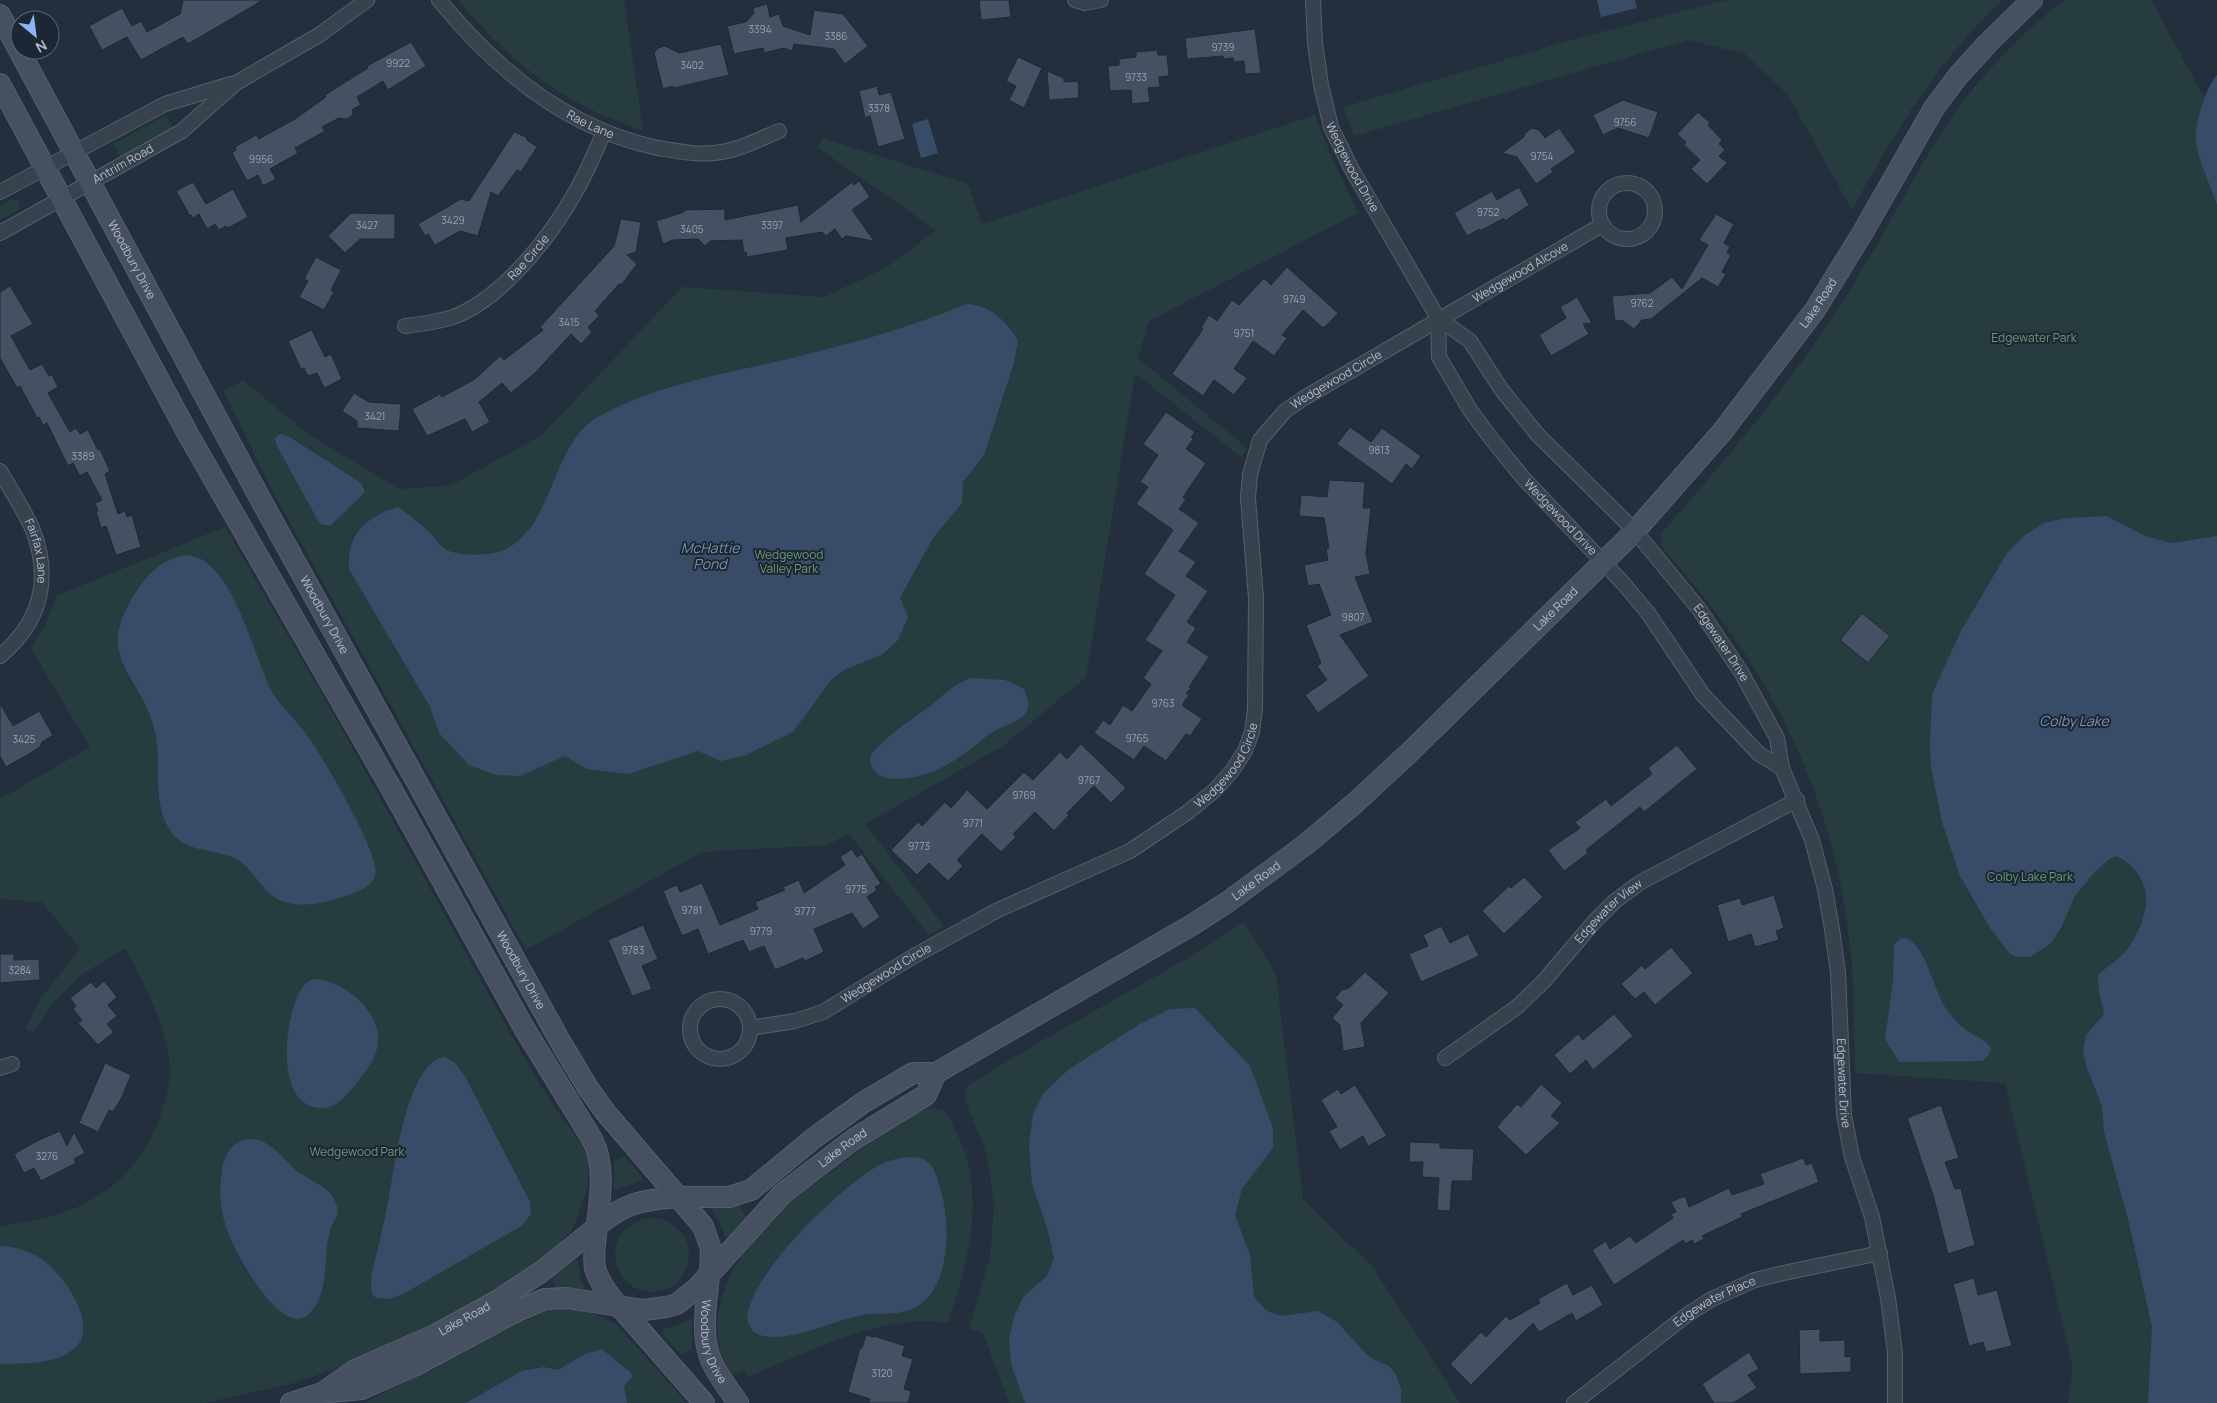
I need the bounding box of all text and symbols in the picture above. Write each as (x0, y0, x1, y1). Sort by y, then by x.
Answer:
north arrow (10, 10, 60, 60)
house number: 3394 (748, 22, 772, 36)
house number: 3386 (824, 29, 848, 43)
text: N (33, 36, 51, 58)
house number: 9739 (1212, 40, 1234, 54)
house number: 9922 (386, 56, 410, 70)
house number: 3402 (680, 58, 704, 72)
house number: 9733 (1125, 70, 1147, 84)
house number: 3378 (868, 101, 890, 115)
street label: Rae Lane (564, 106, 617, 143)
house number: 9756 (1613, 115, 1637, 129)
street label: Wedgewood Drive (1322, 119, 1384, 215)
street label: Antrim Road (89, 140, 156, 188)
house number: 9754 (1531, 149, 1553, 163)
house number: 9956 (249, 152, 273, 166)
house number: 9752 (1477, 205, 1499, 219)
house number: 3429 (441, 213, 465, 227)
street label: Woodbury Drive (104, 217, 160, 302)
house number: 3427 (356, 218, 378, 232)
house number: 3397 (761, 218, 783, 232)
house number: 3405 (680, 222, 704, 236)
street label: Rae Circle (504, 231, 553, 284)
street label: Wedgewood Alcove (1469, 238, 1571, 306)
street label: Lake Road (1795, 275, 1841, 331)
house number: 9749 (1283, 292, 1305, 306)
house number: 9762 (1631, 296, 1654, 310)
house number: 3415 (558, 315, 580, 329)
house number: 9751 (1234, 326, 1254, 340)
park label: Edgewater Park (1991, 329, 2078, 346)
street label: Wedgewood Circle (1287, 346, 1385, 413)
house number: 3421 (364, 409, 386, 423)
house number: 9813 (1368, 443, 1390, 457)
house number: 3389 (71, 449, 95, 463)
street label: Wedgewood Drive (1520, 475, 1601, 559)
street label: Fairfax Lane (21, 516, 51, 584)
water label: McHattie Pond (681, 538, 740, 573)
park label: Wedgewood Valley Park (755, 546, 823, 577)
street label: Woodbury Drive (296, 572, 353, 657)
street label: Lake Road (1529, 583, 1581, 634)
street label: Edgewater Drive (1690, 600, 1753, 684)
house number: 9807 (1341, 610, 1365, 624)
house number: 9763 (1152, 696, 1174, 710)
water label: Colby Lake (2039, 711, 2110, 730)
street label: Wedgewood Circle (1190, 722, 1261, 812)
house number: 9765 (1125, 731, 1149, 745)
house number: 3425 (13, 732, 36, 746)
house number: 9767 (1078, 773, 1100, 787)
house number: 9769 (1012, 788, 1036, 802)
house number: 9771 (963, 816, 983, 830)
house number: 9773 (908, 839, 930, 853)
street label: Lake Road (1228, 857, 1284, 904)
park label: Colby Lake Park (1987, 868, 2074, 885)
street label: Edgewater View (1570, 875, 1646, 947)
house number: 9775 (845, 882, 867, 896)
house number: 9781 (682, 903, 702, 917)
house number: 9777 (794, 904, 816, 918)
house number: 9779 (750, 924, 772, 938)
street label: Woodbury Drive (493, 928, 550, 1012)
street label: Wedgewood Circle (837, 939, 934, 1007)
house number: 9783 (622, 943, 644, 957)
house number: 3284 (9, 963, 32, 977)
street label: Edgewater Drive (1833, 1038, 1855, 1129)
street label: Lake Road (815, 1124, 870, 1171)
park label: Wedgewood Park (309, 1143, 406, 1160)
house number: 3276 (36, 1149, 58, 1163)
street label: Edgewater Place (1669, 1272, 1758, 1331)
street label: Lake Road (435, 1297, 493, 1339)
street label: Woodbury Drive (697, 1299, 731, 1387)
house number: 3120 (871, 1366, 893, 1380)

